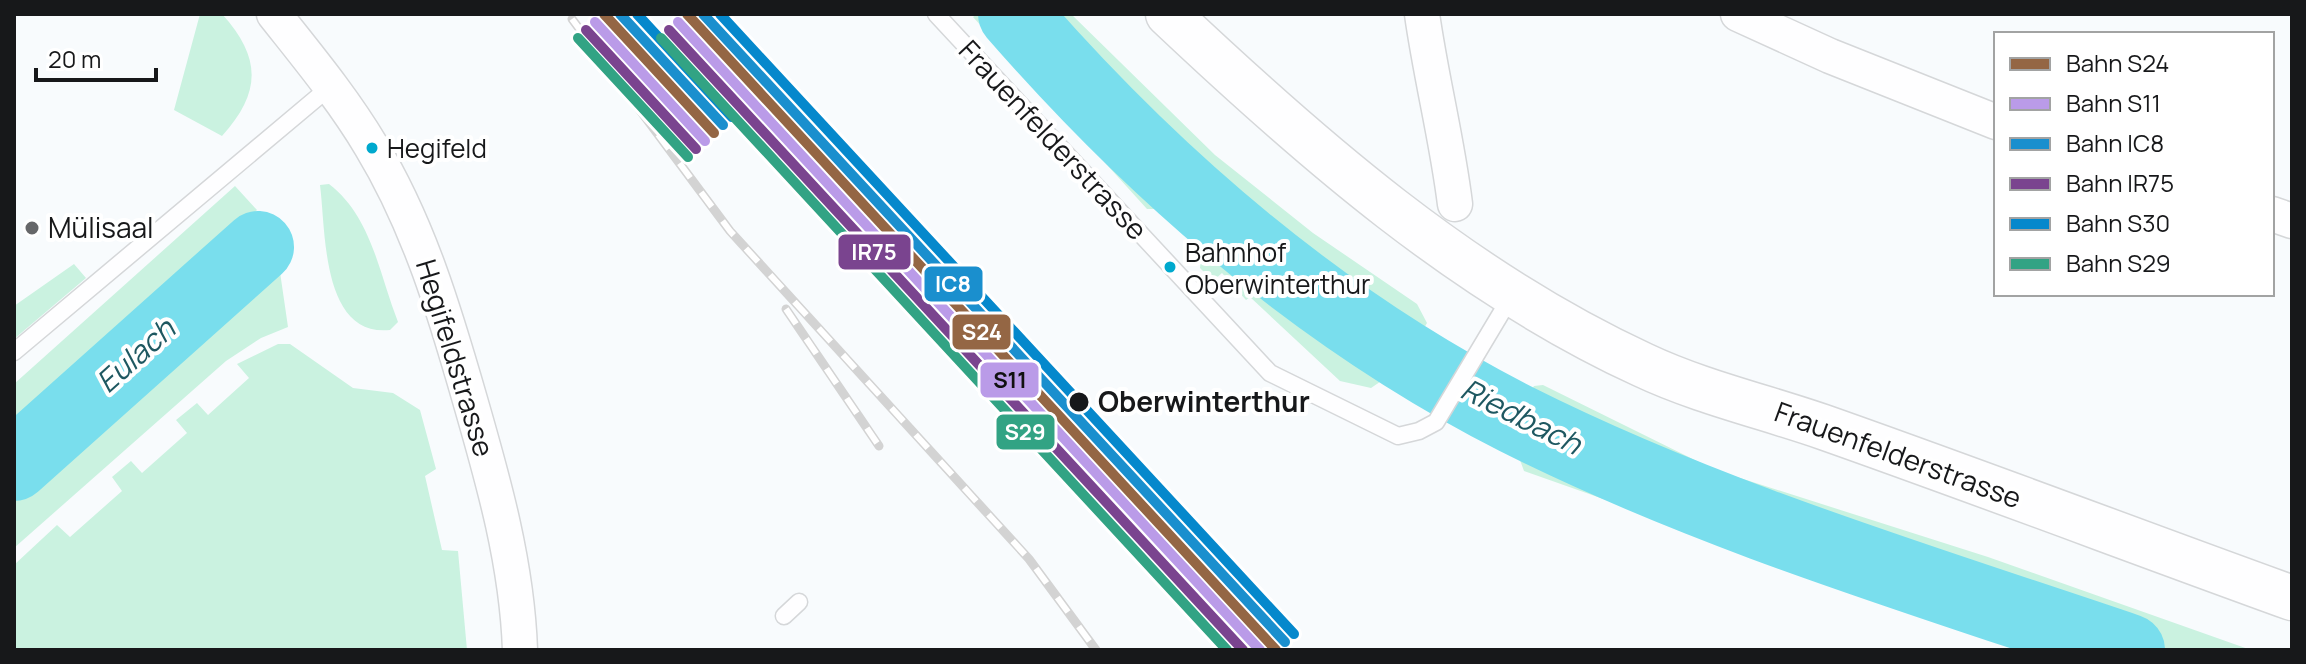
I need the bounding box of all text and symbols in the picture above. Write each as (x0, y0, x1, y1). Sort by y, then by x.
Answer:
street label: Frauenfelderstrasse (951, 31, 1156, 247)
scale bar (36, 32, 156, 82)
legend (1994, 32, 2274, 296)
text: 20 m (48, 42, 101, 75)
text: Bahn S24 (2066, 46, 2170, 79)
text: Bahn S11 (2066, 86, 2161, 119)
text: Bahn IC8 (2066, 126, 2164, 159)
place label: Hegifeld (387, 130, 487, 166)
marker: Hegifeld (364, 140, 380, 156)
text: Bahn IR75 (2066, 166, 2174, 199)
text: Bahn S30 (2066, 206, 2170, 239)
place label: Mülisaal (48, 208, 154, 246)
marker: Mülisaal (23, 219, 41, 237)
line badge: IR75 (837, 233, 912, 271)
place label: Bahnhof Oberwinterthur (1185, 234, 1370, 302)
text: IR75 (851, 237, 897, 267)
text: Bahn S29 (2066, 246, 2171, 279)
street label: Hegifeldstrasse (408, 254, 504, 461)
marker: Bahnhof Oberwinterthur (1162, 259, 1178, 275)
line badge: IC8 (923, 265, 984, 303)
text: IC8 (935, 269, 971, 299)
water label: Eulach (87, 308, 184, 401)
line badge: S24 (951, 313, 1012, 351)
text: S24 (962, 317, 1002, 347)
line badge: S11 (979, 361, 1040, 399)
text: S11 (993, 365, 1027, 395)
water label: Riedbach (1454, 368, 1590, 464)
place label: Oberwinterthur (1098, 382, 1310, 420)
marker: Oberwinterthur (1067, 390, 1091, 414)
street label: Frauenfelderstrasse (1770, 392, 2027, 516)
line badge: S29 (995, 413, 1056, 451)
text: S29 (1004, 417, 1046, 447)

